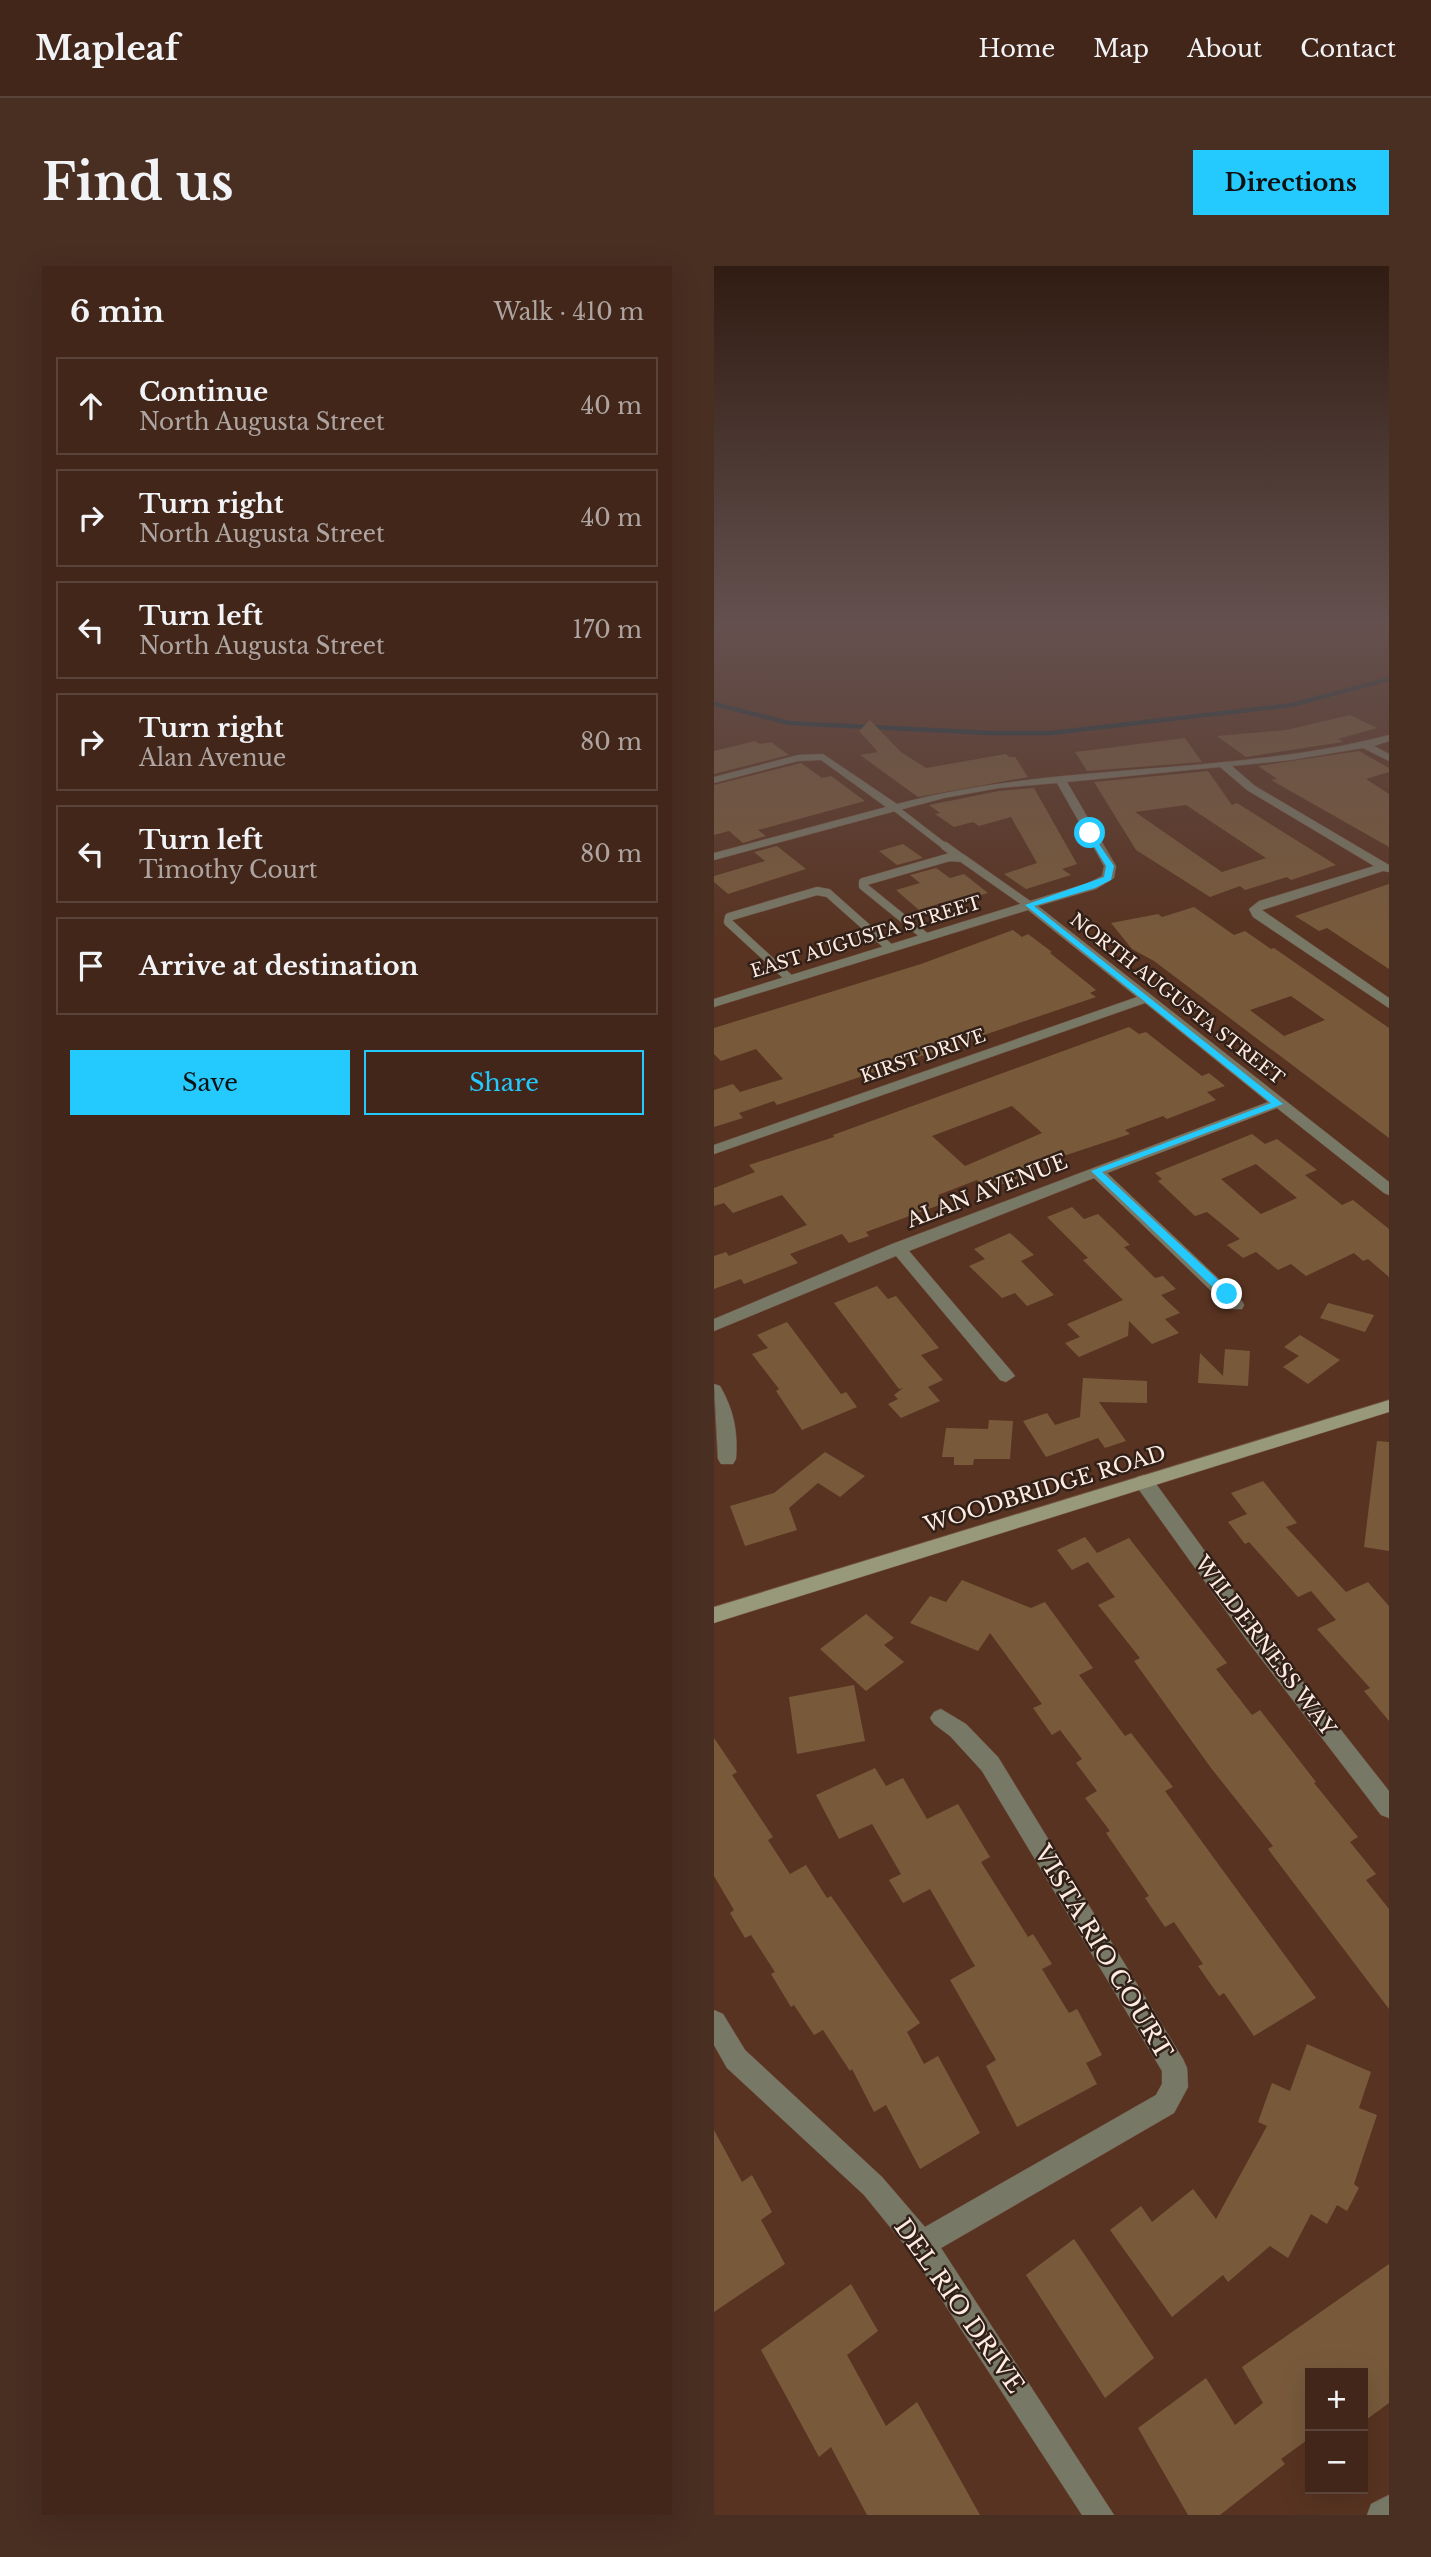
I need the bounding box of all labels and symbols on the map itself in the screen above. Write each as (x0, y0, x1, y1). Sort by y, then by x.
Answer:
route start (1074, 817, 1105, 848)
street label: EAST AUGUSTA STREET (748, 891, 985, 983)
street label: NORTH AUGUSTA STREET (1066, 909, 1289, 1090)
street label: KIRST DRIVE (858, 1024, 988, 1088)
street label: ALAN AVENUE (902, 1148, 1071, 1234)
route end (1211, 1278, 1242, 1309)
street label: WOODBRIDGE ROAD (920, 1440, 1169, 1538)
street label: WILDERNESS WAY (1188, 1550, 1342, 1742)
street label: VISTA RIO COURT (1028, 1839, 1179, 2064)
street label: DEL RIO DRIVE (888, 2213, 1030, 2398)

